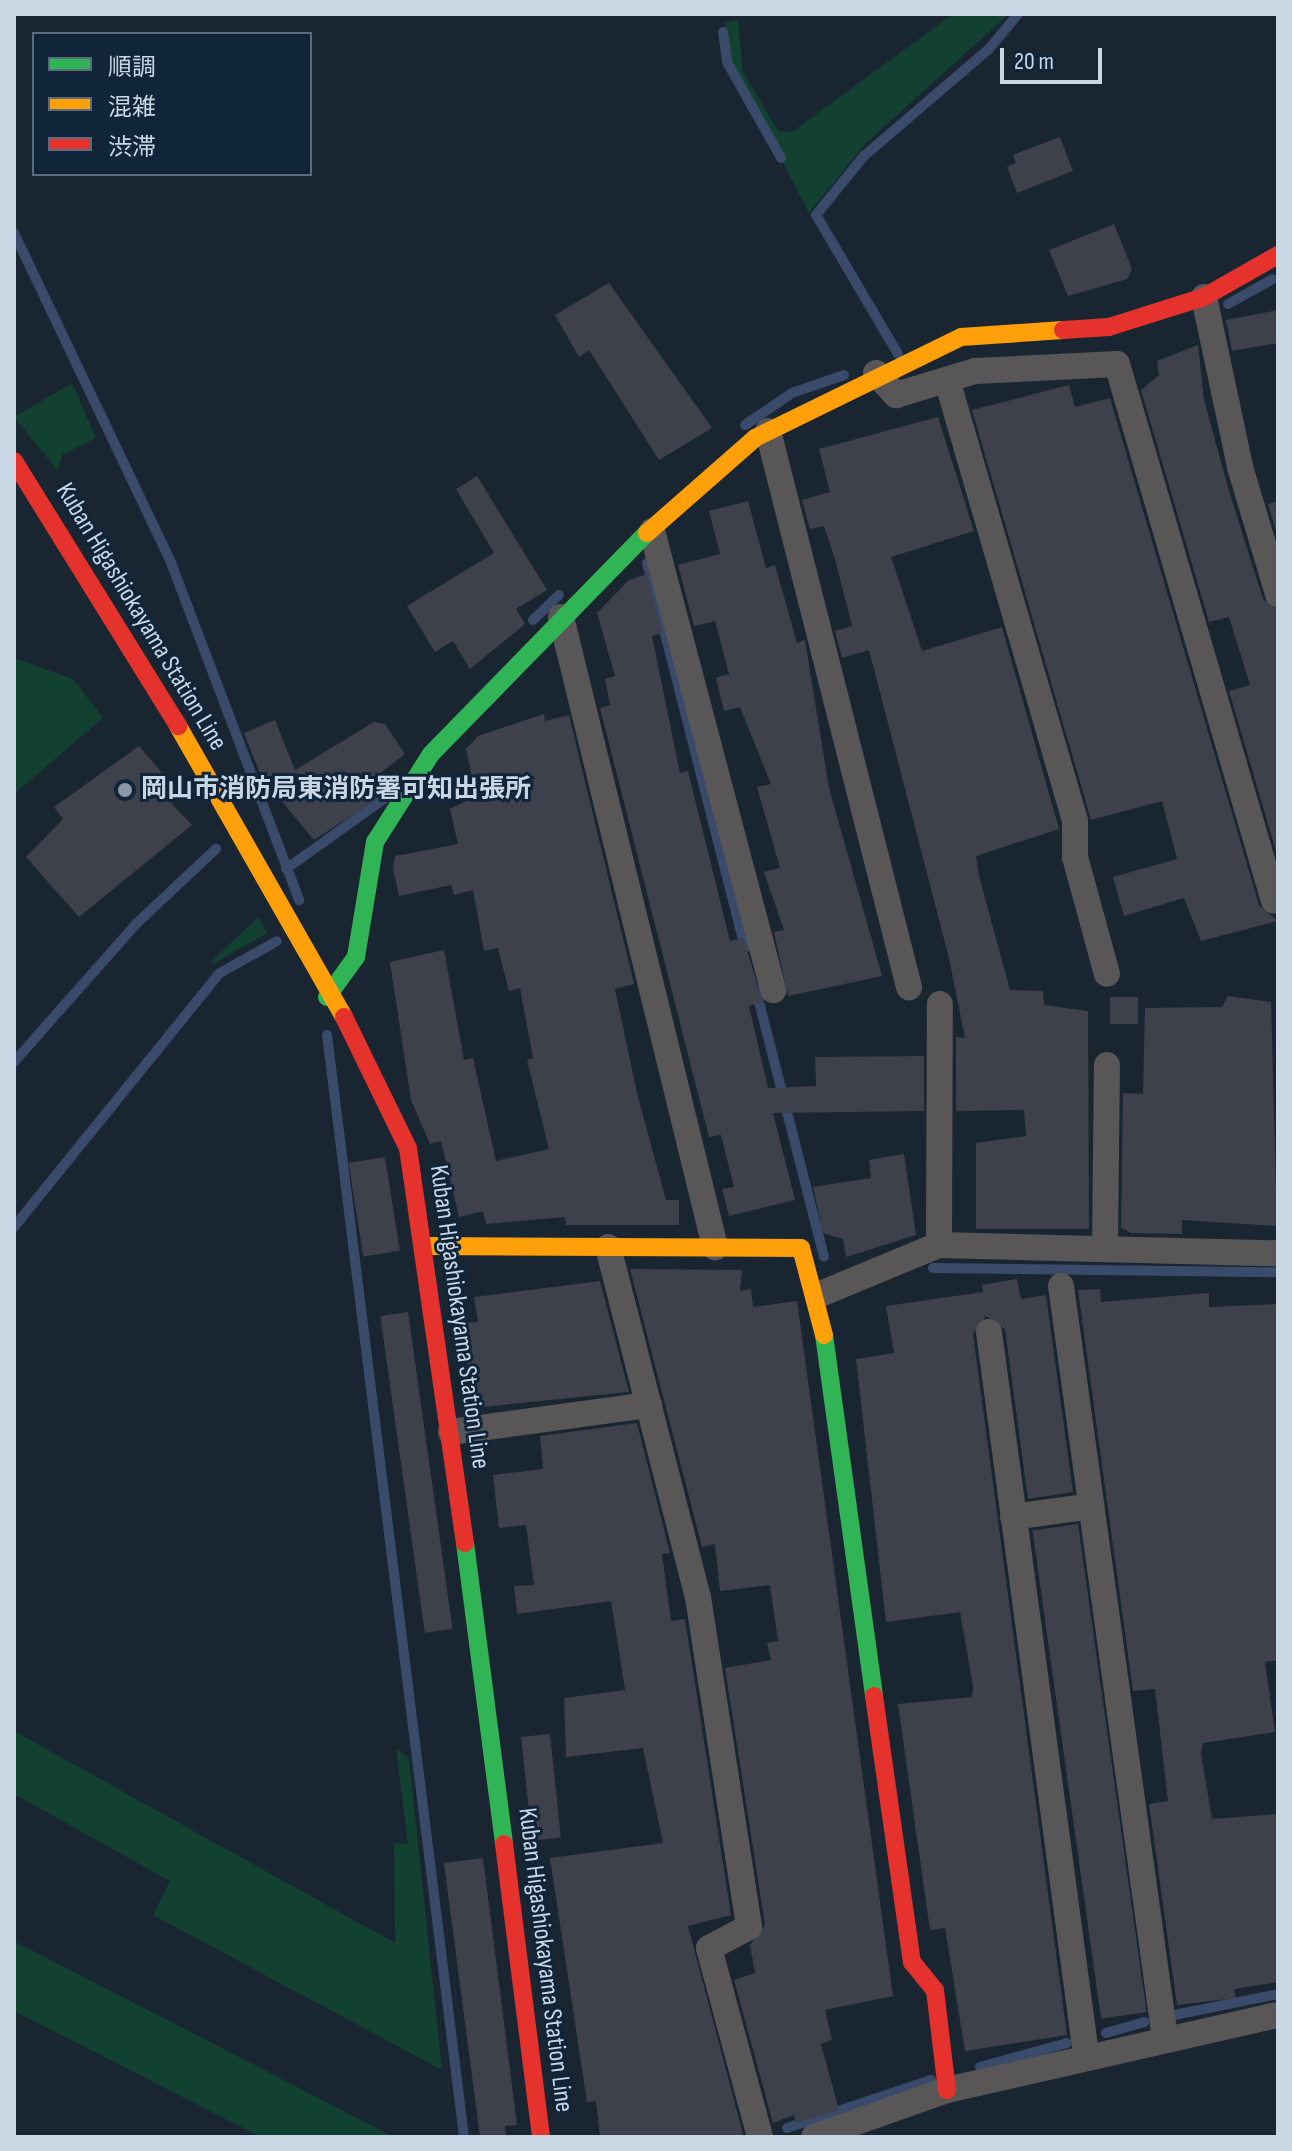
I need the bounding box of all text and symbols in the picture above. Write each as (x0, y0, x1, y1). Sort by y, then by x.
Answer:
legend (32, 32, 312, 176)
scale bar (1004, 32, 1106, 82)
text: 20 m (1014, 47, 1054, 76)
text: 順調 (108, 53, 156, 82)
text: 混雑 (108, 93, 156, 122)
text: 渋滞 (108, 133, 156, 162)
street label: Kuban Higashiokayama Station Line (49, 478, 233, 756)
place label: 岡山市消防局東消防署可知出張所 (141, 774, 531, 806)
marker: 岡山市消防局東消防署可知出張所 (116, 781, 134, 799)
street label: Kuban Higashiokayama Station Line (422, 1163, 496, 1471)
street label: Kuban Higashiokayama Station Line (511, 1806, 579, 2114)

